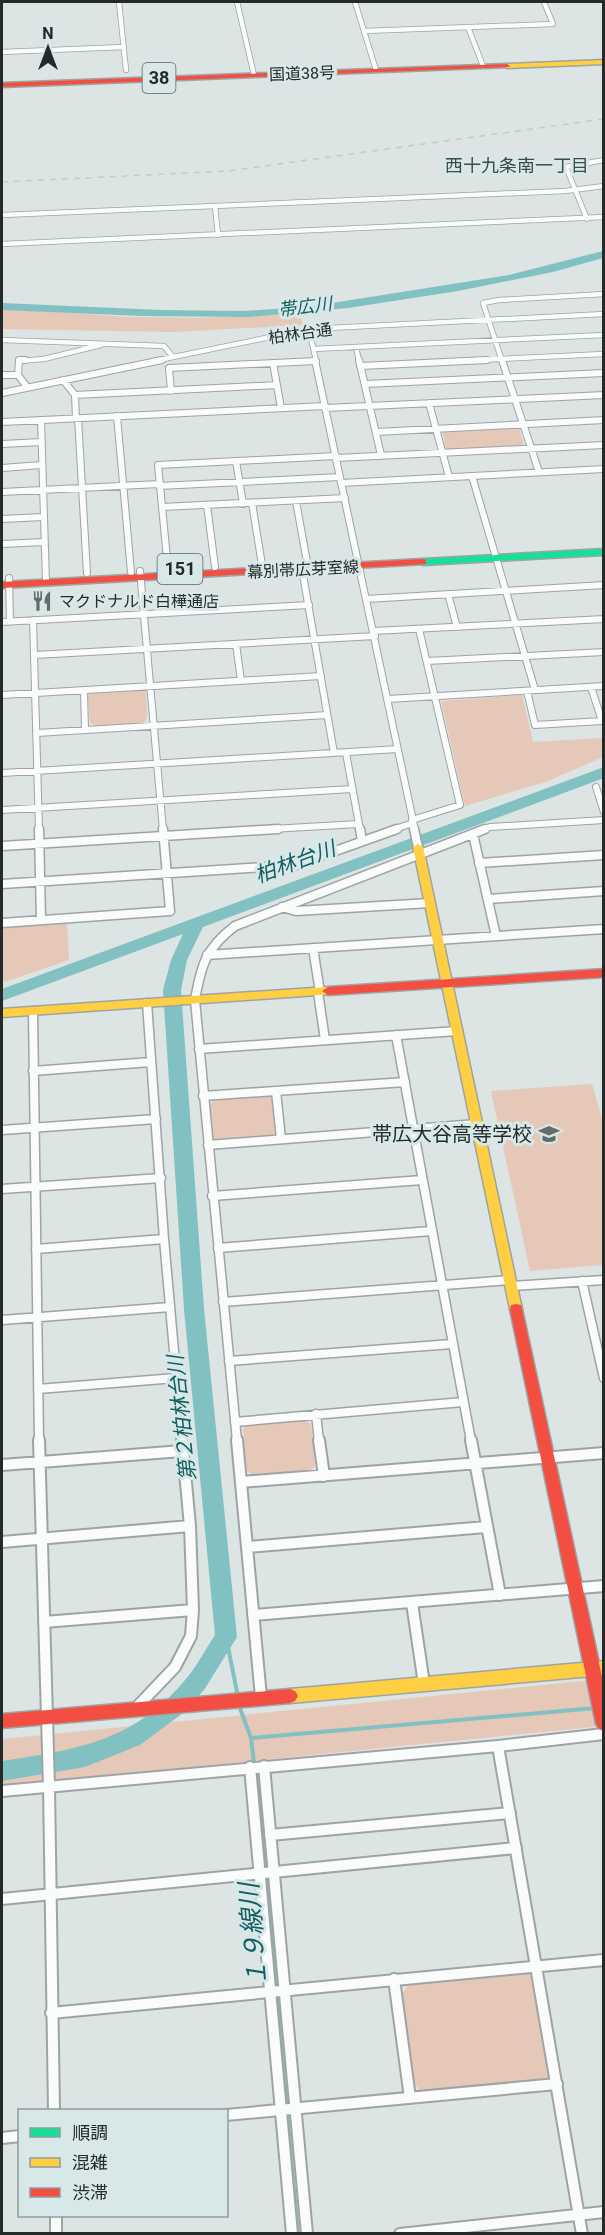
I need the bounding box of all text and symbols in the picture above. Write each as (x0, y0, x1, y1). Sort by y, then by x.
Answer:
north arrow (18, 18, 78, 78)
text: N (42, 24, 54, 43)
road number: 38 (142, 63, 176, 93)
street label: 国道38号 (269, 63, 335, 84)
district label: 西十九条南一丁目 (445, 155, 589, 176)
water label: 帯広川 (277, 293, 335, 320)
street label: 柏林台通 (267, 320, 333, 347)
road number: 151 (158, 554, 202, 584)
street label: 幕別帯広芽室線 (247, 557, 359, 582)
restaurant icon: マクドナルド白樺通店 (30, 589, 54, 613)
place label: マクドナルド白樺通店 (59, 592, 219, 611)
water label: 柏林台川 (251, 836, 340, 888)
place label: 帯広大谷高等学校 (372, 1122, 532, 1146)
school or university icon: 帯広大谷高等学校 (537, 1122, 561, 1146)
water label: 第２柏林台川 (163, 1352, 201, 1482)
water label: １９線川 (233, 1879, 272, 1988)
legend (18, 2109, 228, 2217)
text: 順調 (72, 2122, 108, 2143)
text: 混雑 (72, 2152, 108, 2173)
text: 渋滞 (72, 2182, 108, 2203)

